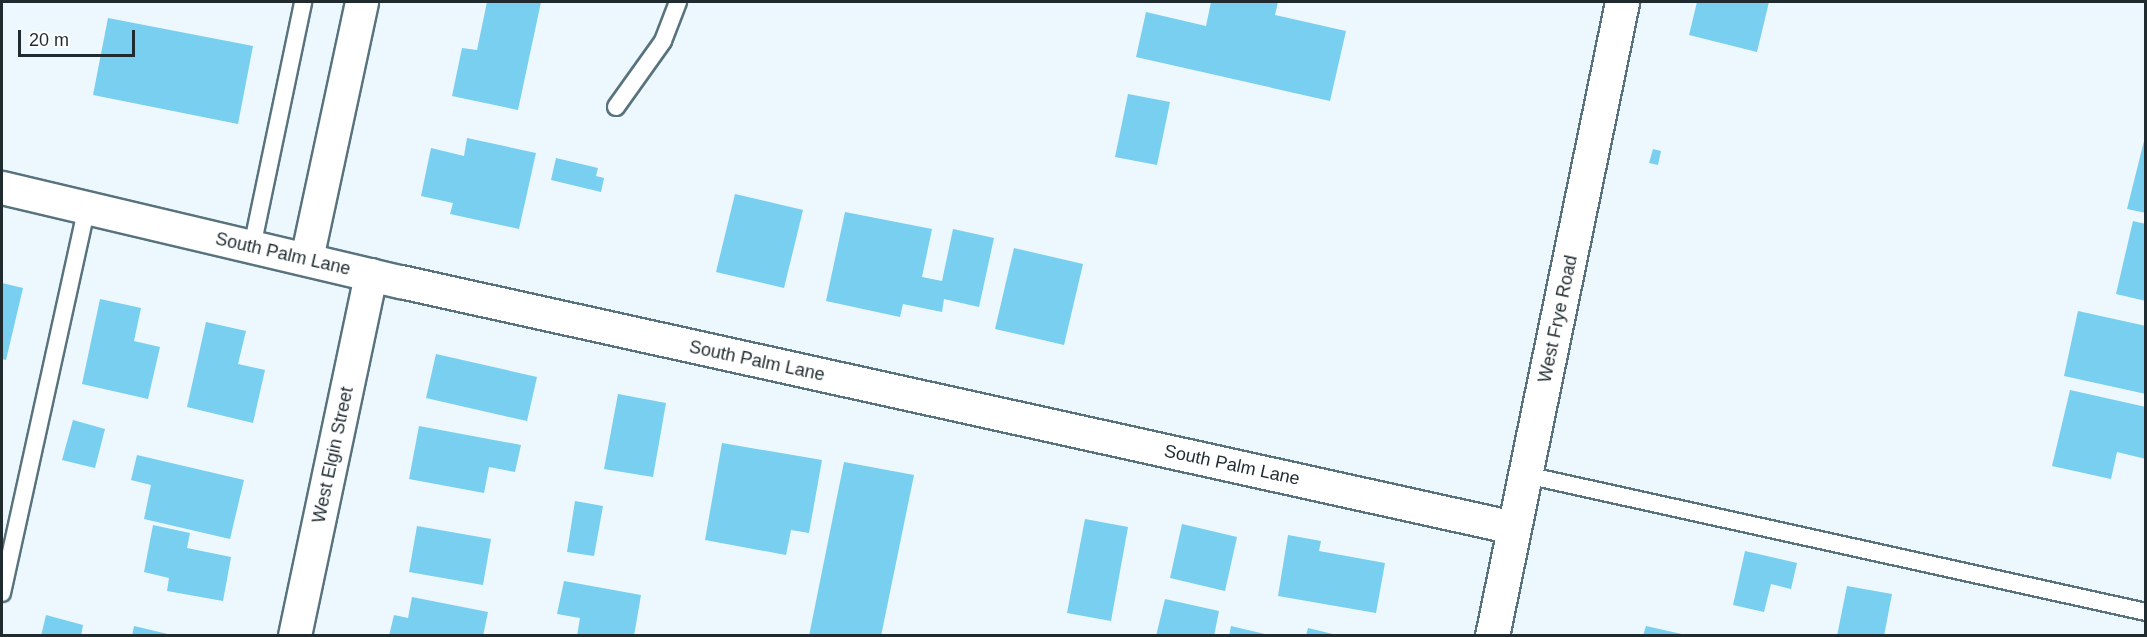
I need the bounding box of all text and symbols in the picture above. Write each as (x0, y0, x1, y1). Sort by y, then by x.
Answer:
scale bar (21, 18, 138, 56)
text: 20 m (29, 30, 69, 50)
street label: South Palm Lane (213, 228, 353, 280)
street label: West Frye Road (1534, 253, 1582, 385)
street label: South Palm Lane (687, 336, 827, 386)
street label: West Elgin Street (308, 385, 358, 525)
street label: South Palm Lane (1162, 440, 1302, 490)

